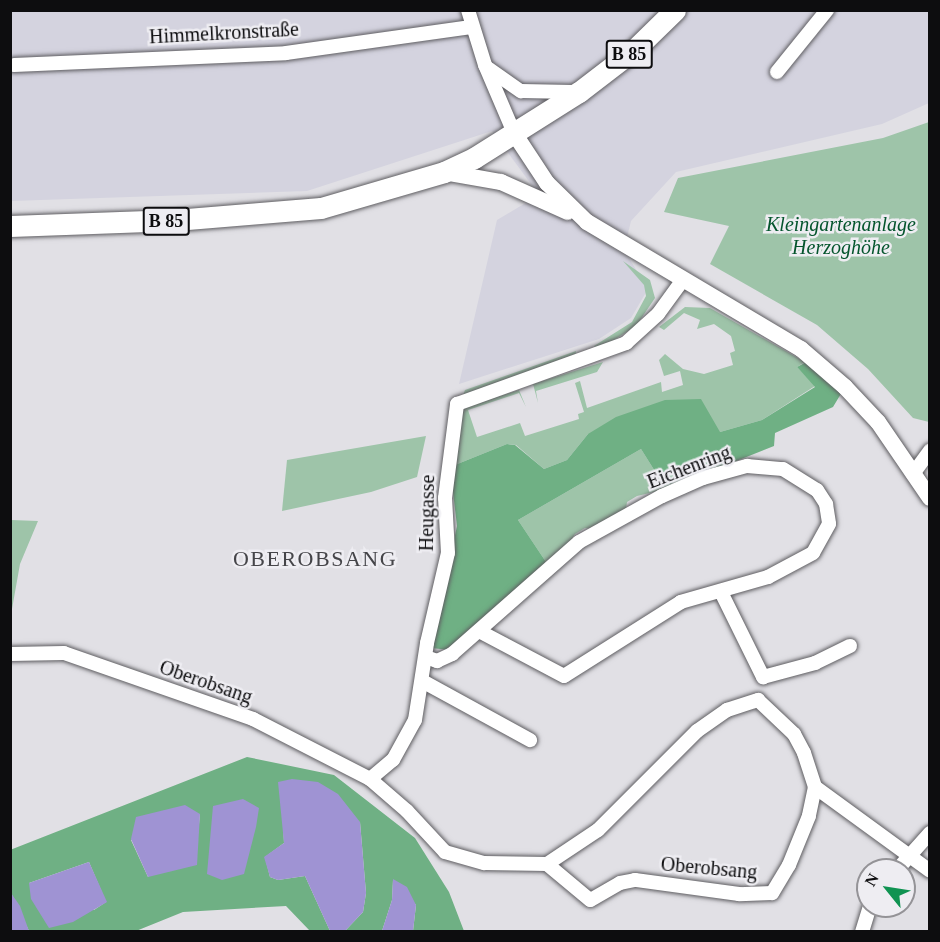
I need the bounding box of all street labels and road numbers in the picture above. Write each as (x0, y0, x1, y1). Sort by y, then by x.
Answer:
street label: Himmelkronstraße (148, 17, 300, 49)
road number: B 85 (605, 39, 653, 69)
road number: B 85 (142, 206, 190, 236)
street label: Eichenring (644, 440, 734, 494)
street label: Heugasse (414, 474, 440, 552)
street label: Oberobsang (156, 655, 256, 709)
street label: Oberobsang (660, 852, 758, 884)

